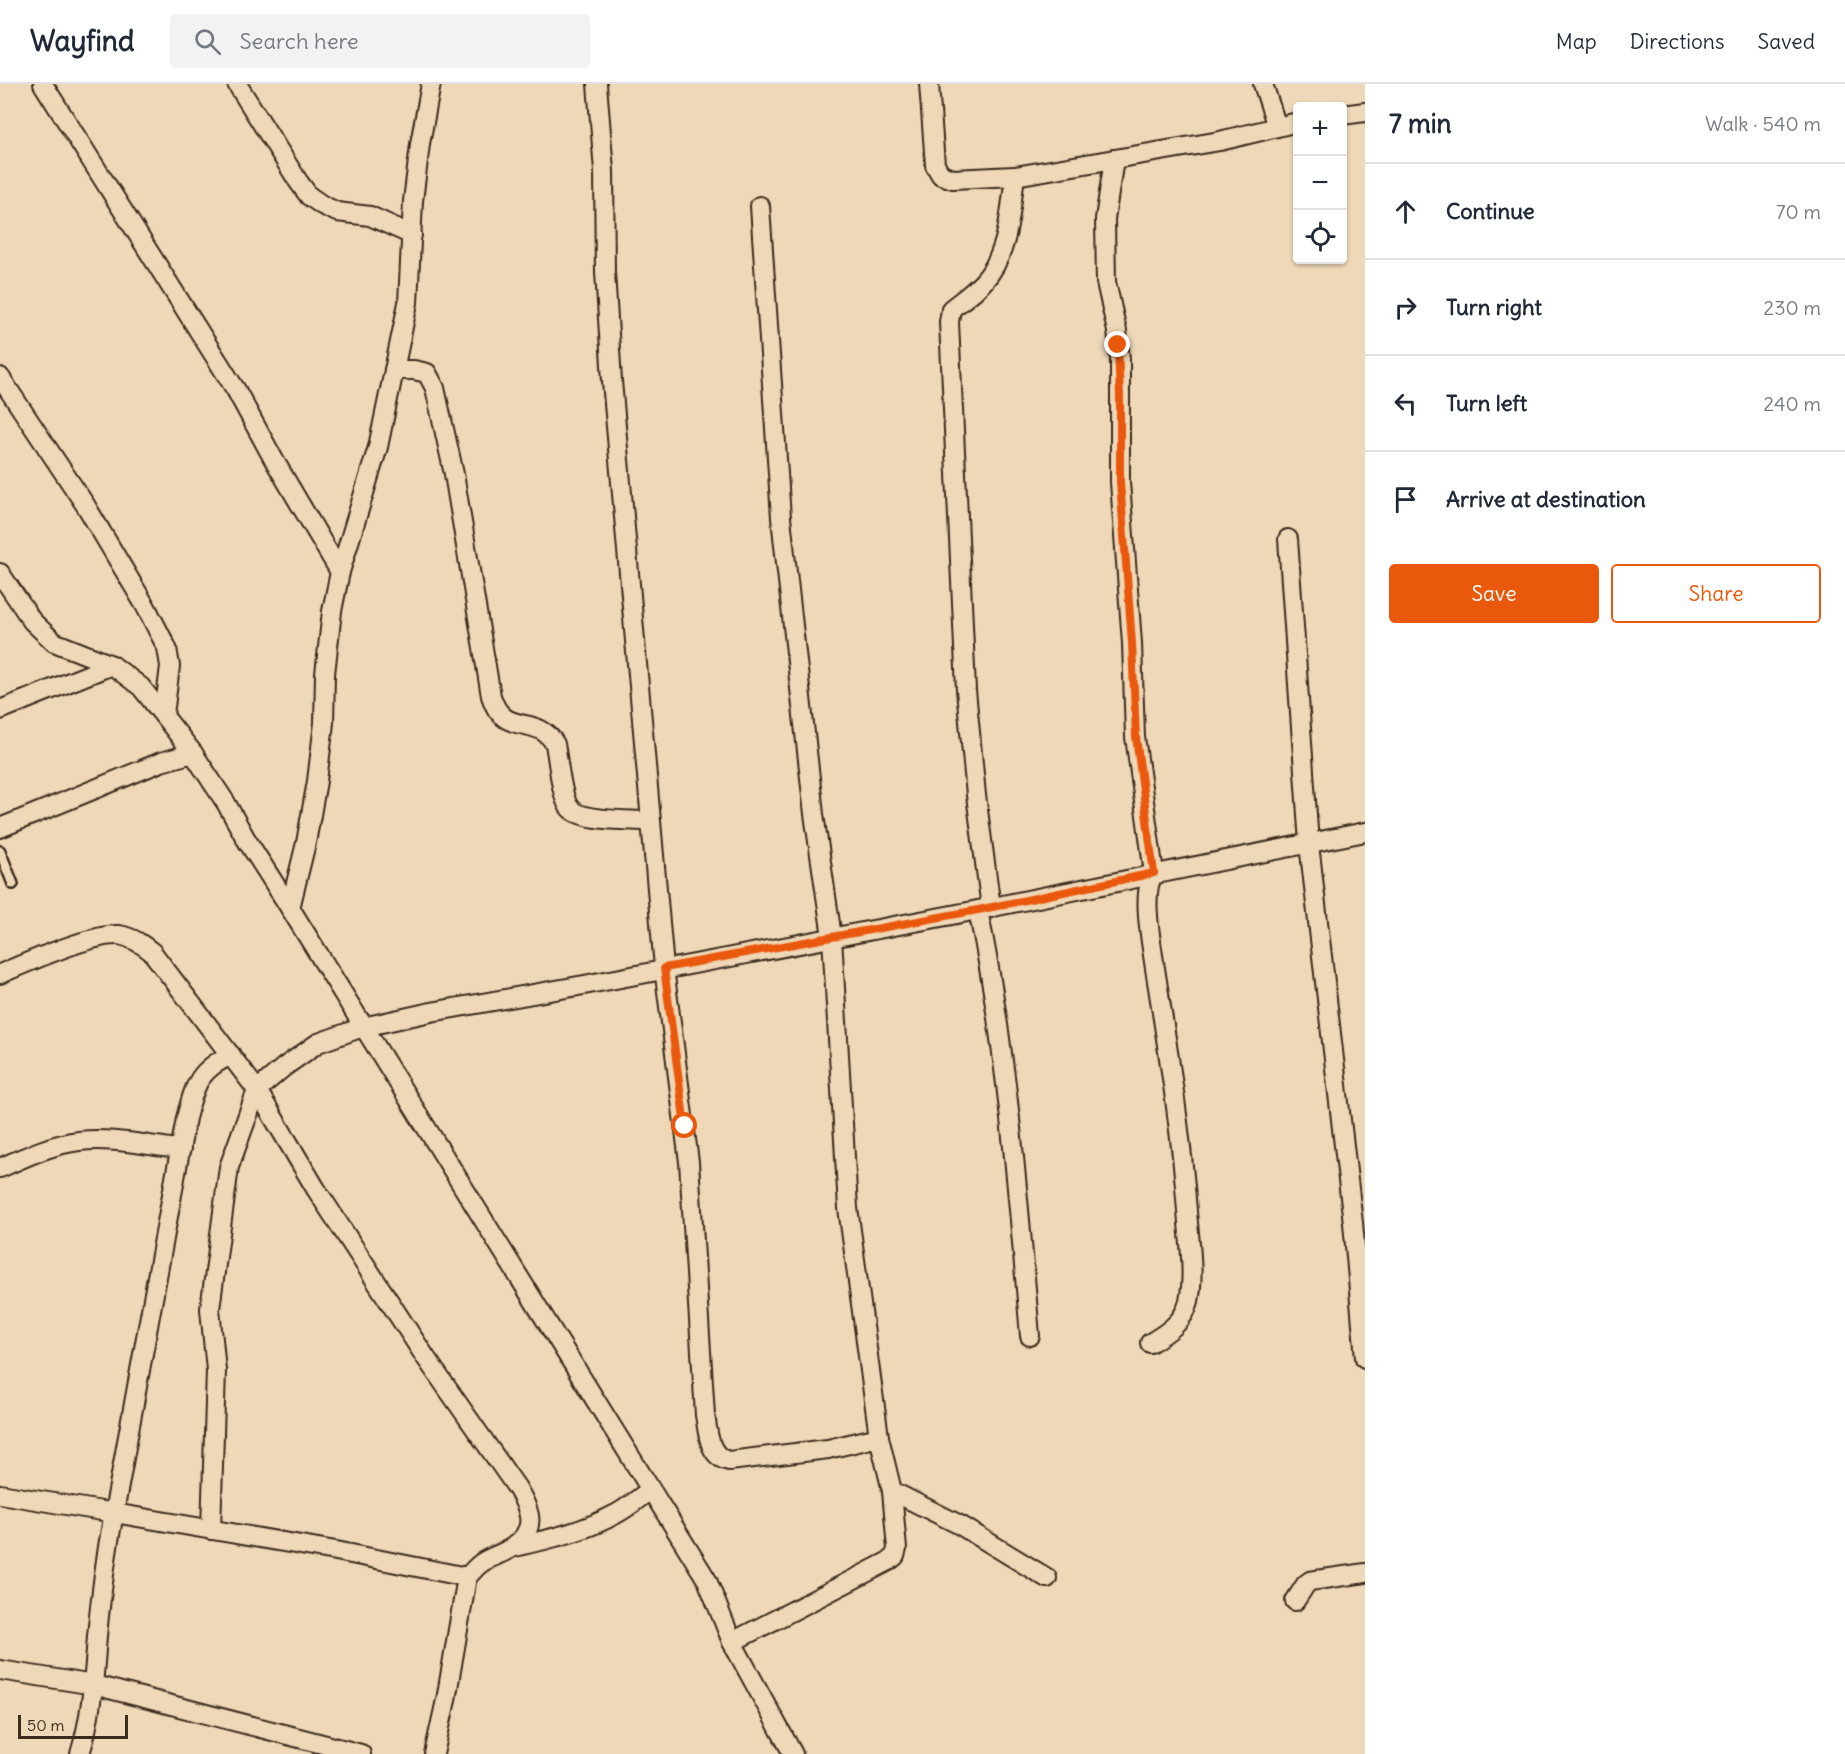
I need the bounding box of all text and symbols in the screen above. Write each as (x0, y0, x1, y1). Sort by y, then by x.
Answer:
search box (170, 14, 590, 68)
text: Wayfind (30, 23, 134, 59)
icon: search (191, 25, 224, 58)
text: Search here (239, 27, 359, 55)
text: Map (1556, 28, 1597, 55)
text: Directions (1630, 28, 1724, 55)
text: Saved (1757, 28, 1815, 55)
map controls (1293, 102, 1347, 264)
button: + (1293, 102, 1347, 156)
text: 7 min (1389, 107, 1452, 140)
text: Walk · 540 m (1705, 111, 1821, 136)
button: − (1293, 156, 1347, 210)
icon: ahead (1389, 195, 1422, 228)
text: Continue (1446, 197, 1535, 225)
text: 70 m (1776, 199, 1821, 224)
button: locate (1293, 210, 1347, 264)
icon: right (1389, 291, 1422, 324)
text: Turn right (1446, 293, 1542, 321)
text: 230 m (1763, 295, 1821, 320)
route end (1104, 331, 1130, 357)
icon: left (1389, 387, 1422, 420)
text: Turn left (1446, 389, 1527, 417)
text: 240 m (1763, 391, 1821, 416)
icon: arrive (1389, 483, 1422, 516)
text: Arrive at destination (1446, 485, 1646, 513)
button: Save (1389, 564, 1599, 623)
button: Share (1611, 564, 1821, 623)
route start (671, 1112, 697, 1138)
scale bar (18, 1712, 128, 1740)
text: 50 m (27, 1715, 65, 1735)

